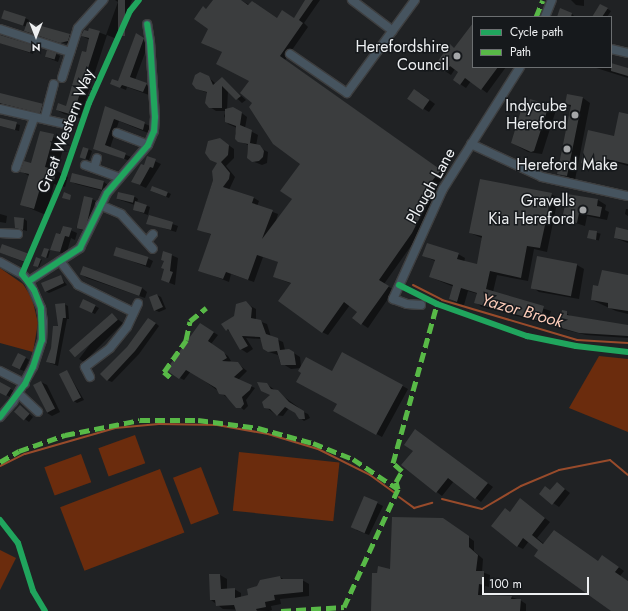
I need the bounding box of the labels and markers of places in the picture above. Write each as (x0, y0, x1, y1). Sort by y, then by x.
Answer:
place label: Herefordshire Council (355, 37, 449, 75)
marker: Herefordshire Council (452, 51, 462, 61)
place label: Indycube Hereford (505, 96, 567, 134)
marker: Indycube Hereford (570, 110, 580, 120)
marker: Hereford Make (562, 144, 572, 154)
place label: Hereford Make (516, 155, 618, 175)
place label: Gravells Kia Hereford (488, 191, 575, 229)
marker: Gravells Kia Hereford (578, 205, 588, 215)

